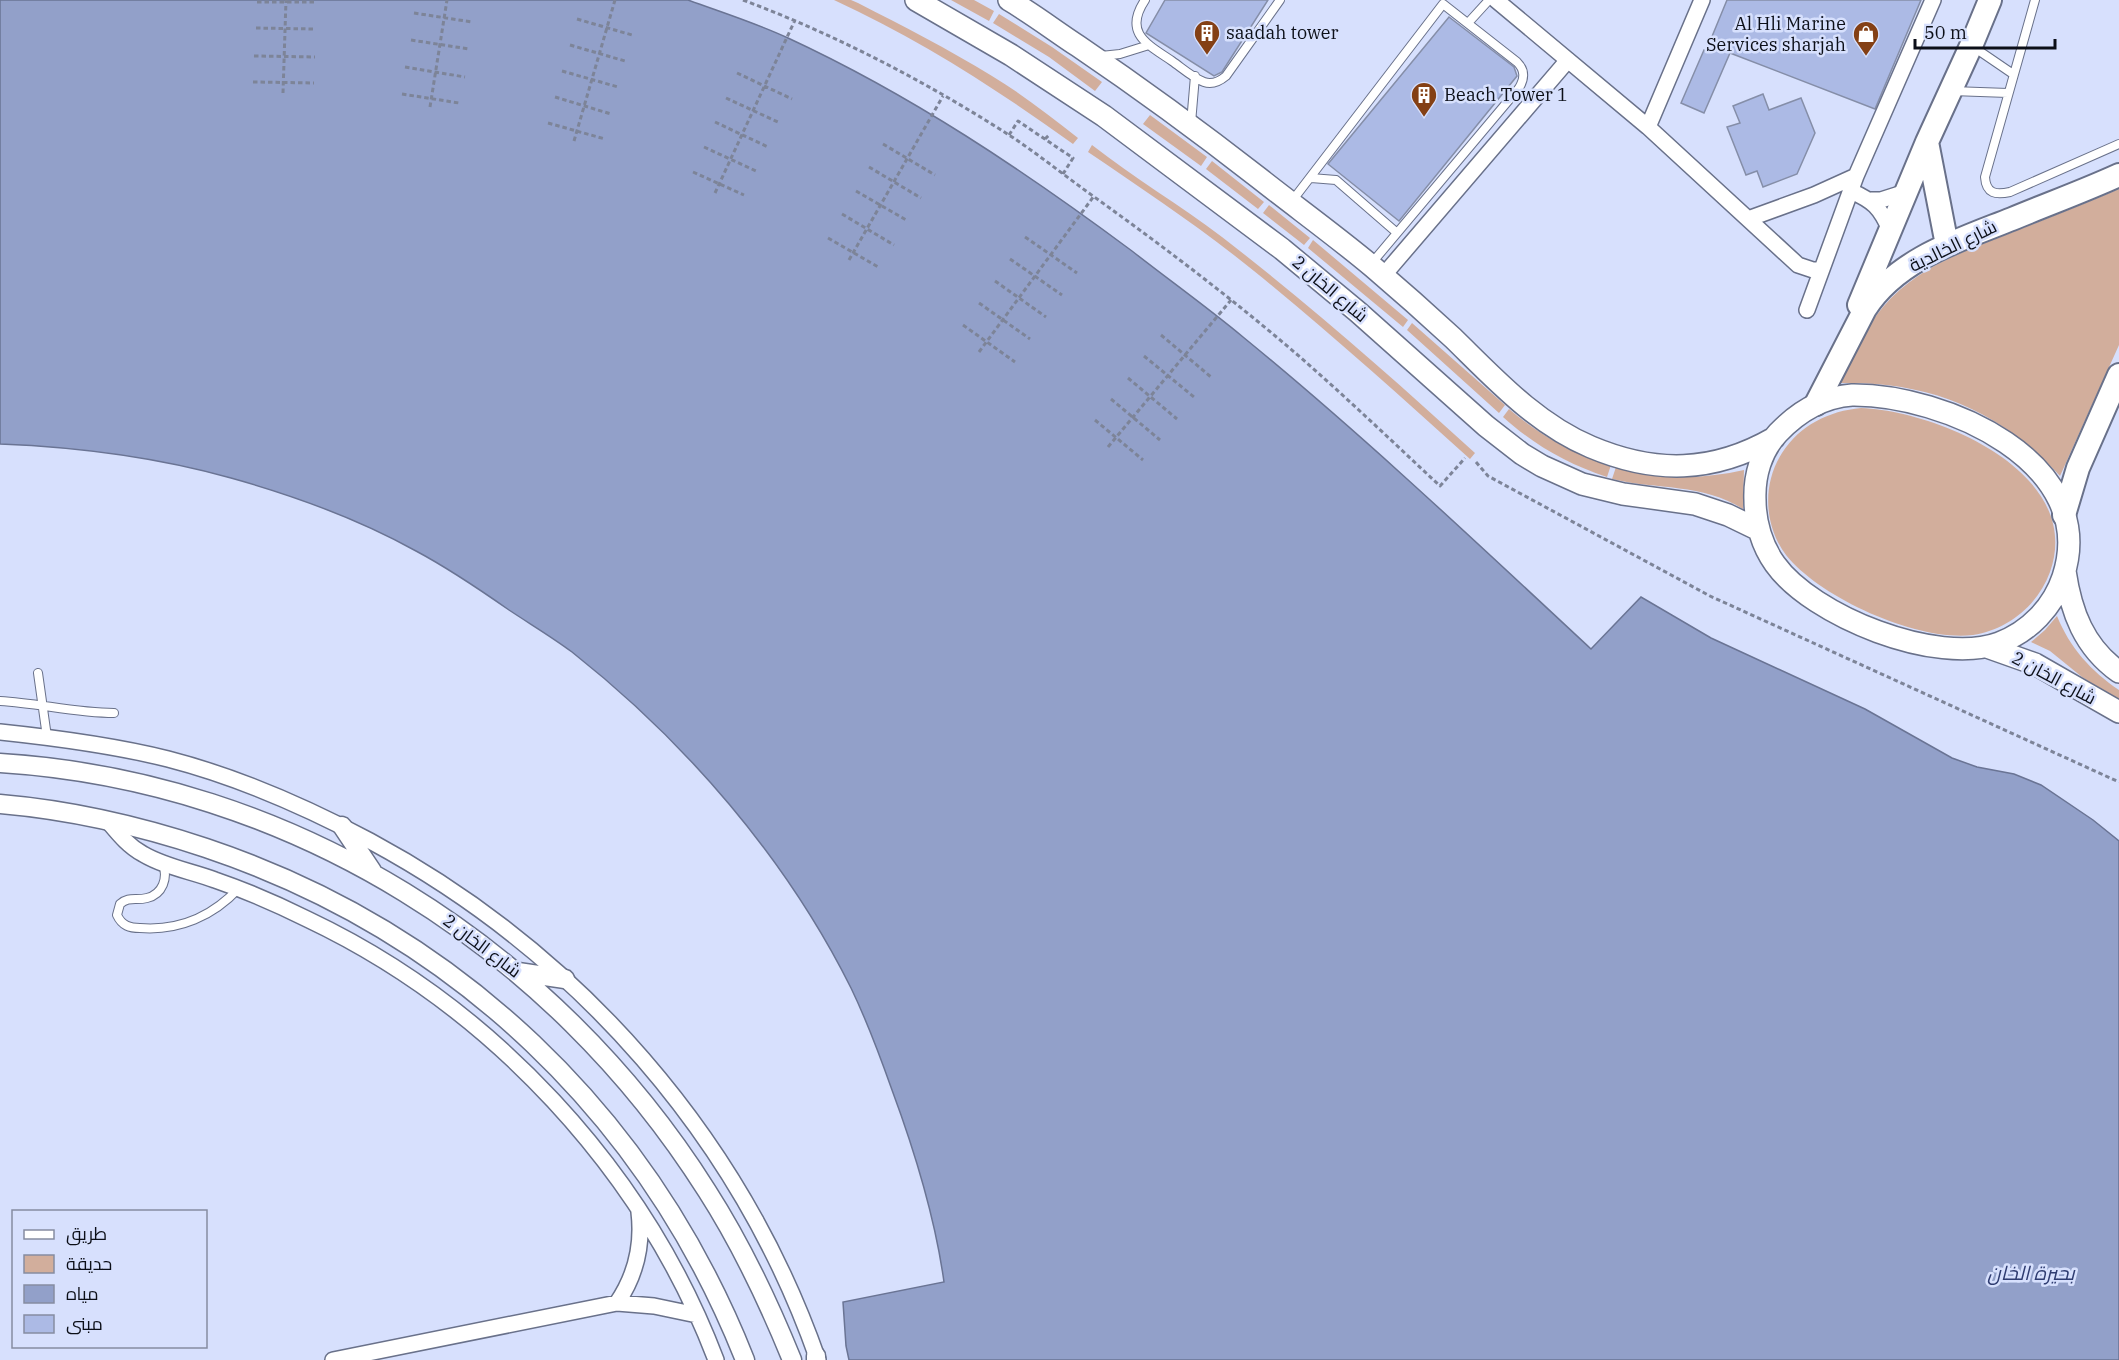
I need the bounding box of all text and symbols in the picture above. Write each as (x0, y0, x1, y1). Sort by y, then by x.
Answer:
place label: Al Hli Marine Services sharjah (1706, 12, 1846, 56)
scale bar (1915, 12, 2054, 50)
building icon: saadah tower (1192, 18, 1222, 56)
shop icon: Al Hli Marine Services sharjah (1851, 19, 1881, 57)
place label: saadah tower (1226, 21, 1339, 44)
text: 50 m (1924, 21, 1967, 44)
building icon: Beach Tower 1 (1409, 80, 1439, 118)
place label: Beach Tower 1 (1444, 83, 1568, 106)
street label: شارع الخالدية (1905, 214, 2001, 278)
street label: شارع الخان 2 (1287, 250, 1373, 328)
street label: شارع الخان 2 (2008, 646, 2100, 710)
street label: شارع الخان 2 (438, 909, 526, 983)
legend (12, 1210, 207, 1348)
text: طريق (66, 1222, 107, 1246)
text: حديقة (66, 1252, 112, 1275)
water label: بحيرة الخان (1987, 1259, 2076, 1286)
text: مياه (66, 1282, 99, 1305)
text: مبنى (66, 1312, 103, 1335)

